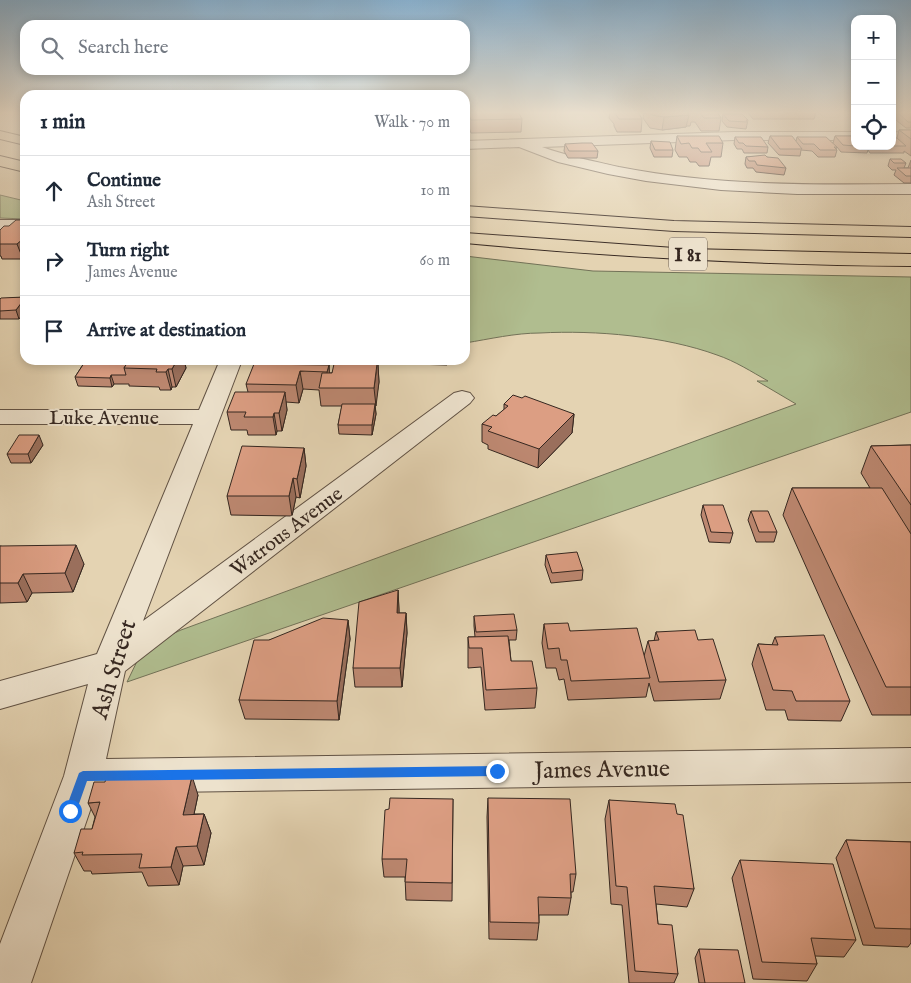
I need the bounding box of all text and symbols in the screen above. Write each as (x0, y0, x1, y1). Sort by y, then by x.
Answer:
map controls (851, 15, 896, 150)
button: + (851, 15, 896, 60)
search box (20, 20, 470, 75)
icon: search (38, 34, 66, 62)
text: Search here (78, 36, 169, 60)
button: − (851, 60, 896, 105)
button: locate (851, 105, 896, 150)
text: 1 min (40, 109, 85, 136)
text: Walk · 70 m (374, 113, 450, 133)
text: Continue (87, 169, 161, 193)
icon: ahead (40, 177, 68, 205)
text: 10 m (420, 181, 450, 201)
text: Ash Street (87, 193, 155, 213)
road number: I 81 (669, 238, 707, 270)
text: Turn right (87, 239, 169, 263)
icon: right (40, 247, 68, 275)
text: 60 m (420, 251, 450, 271)
text: James Avenue (87, 263, 178, 283)
icon: arrive (40, 317, 68, 345)
text: Arrive at destination (87, 319, 246, 343)
street label: Luke Avenue (49, 406, 159, 431)
street label: Watrous Avenue (226, 482, 348, 583)
street label: Ash Street (84, 616, 144, 724)
street label: James Avenue (531, 754, 670, 787)
route end (486, 760, 509, 783)
route start (59, 800, 82, 823)

